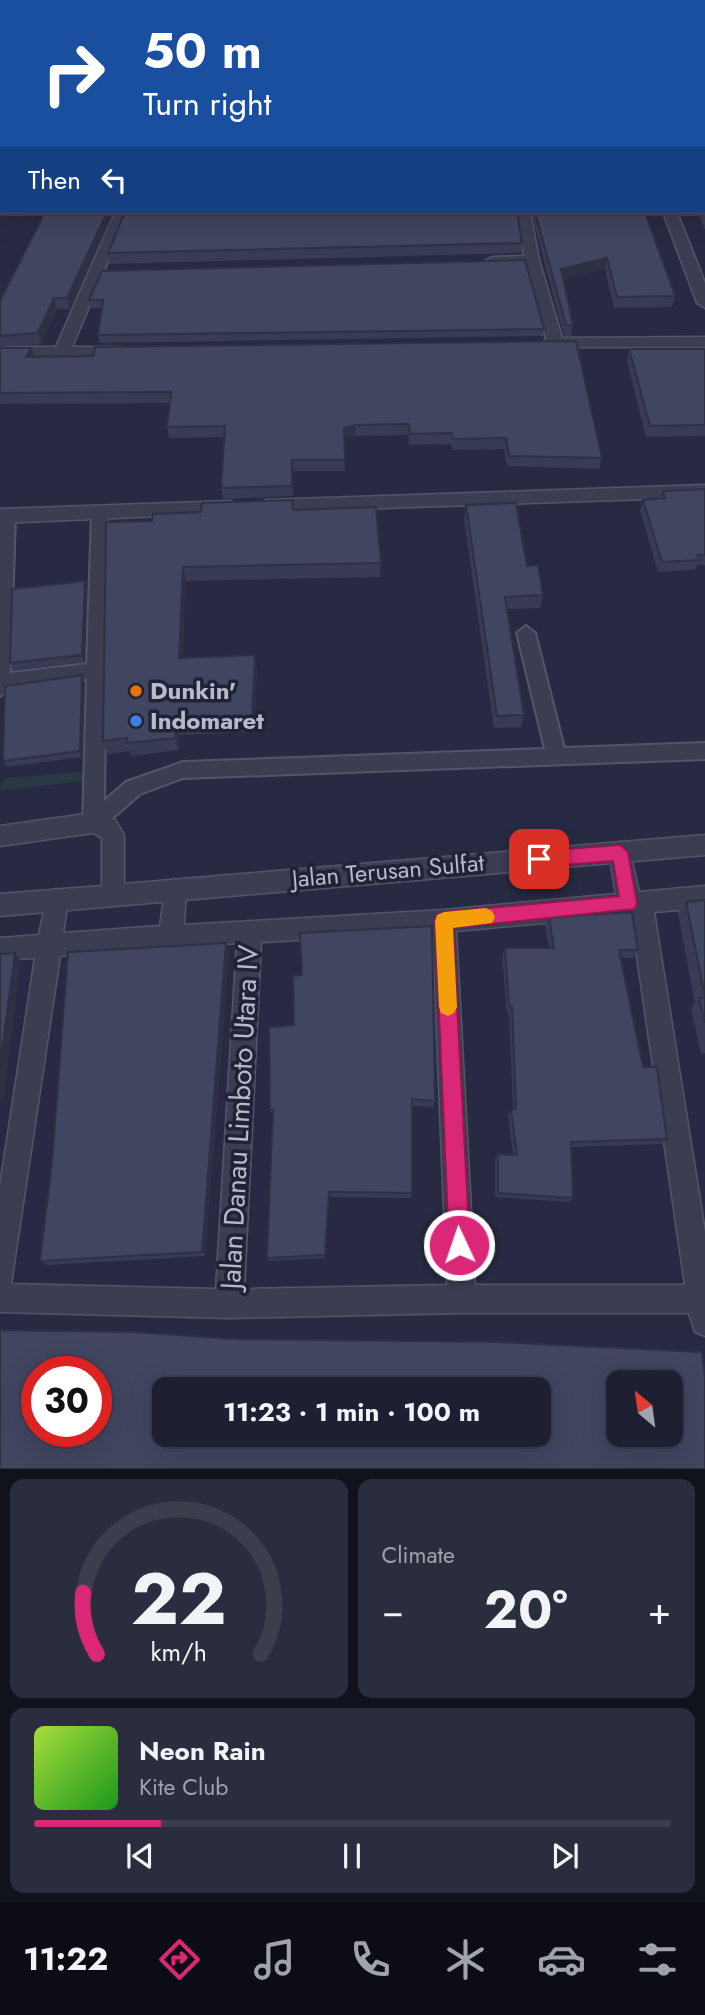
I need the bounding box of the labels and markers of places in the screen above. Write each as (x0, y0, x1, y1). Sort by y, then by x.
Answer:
place label: Dunkin' (150, 673, 236, 708)
marker: Dunkin' (128, 683, 144, 699)
place label: Indomaret (150, 703, 264, 738)
marker: Indomaret (128, 713, 144, 729)
pin (509, 829, 569, 889)

